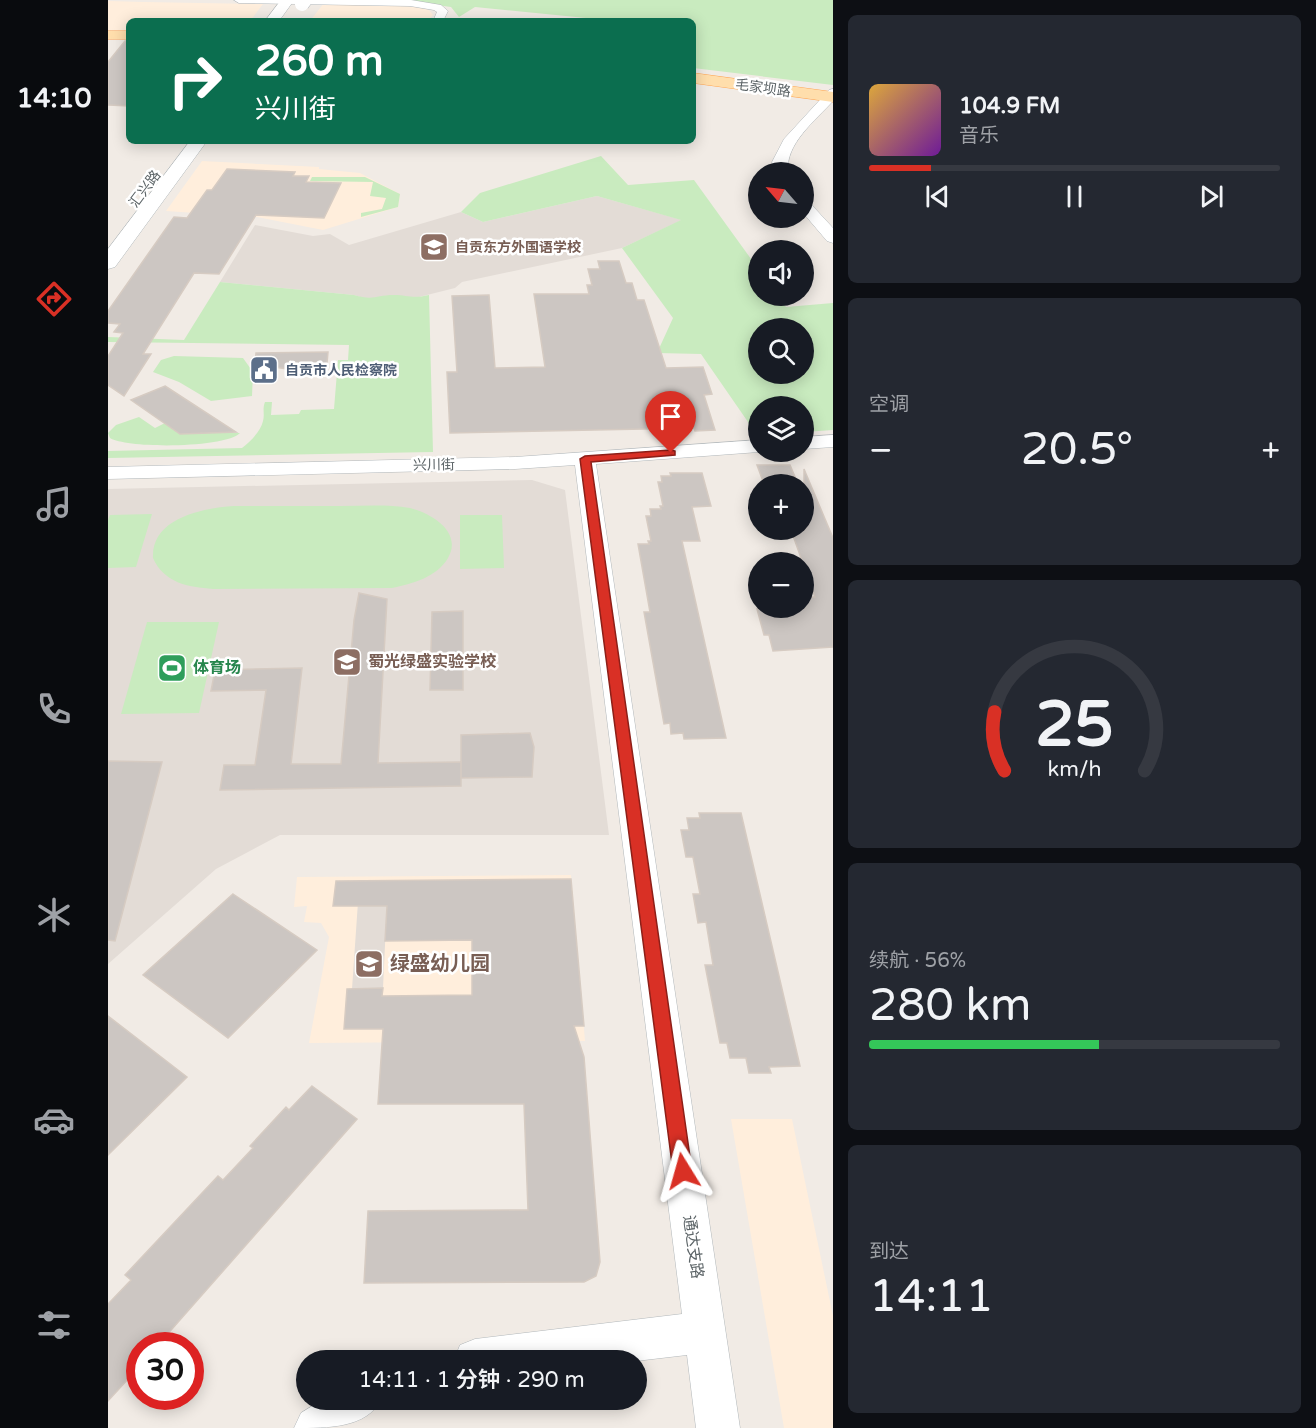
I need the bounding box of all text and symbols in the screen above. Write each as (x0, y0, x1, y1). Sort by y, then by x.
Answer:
text: 260 m (255, 36, 384, 87)
icon: right (156, 42, 234, 120)
street label: 毛家坝路 (734, 76, 792, 100)
text: 14:10 (17, 82, 91, 115)
text: 兴川街 (255, 93, 336, 126)
text: 104.9 FM (959, 93, 1060, 119)
text: 音乐 (959, 124, 999, 148)
north arrow (748, 162, 814, 228)
map controls (748, 162, 814, 618)
street label: 汇兴路 (126, 167, 164, 211)
icon: previous (921, 180, 954, 213)
icon: pause (1058, 180, 1091, 213)
icon: next (1195, 180, 1228, 213)
school or university icon: 自贡东方外国语学校 (418, 231, 450, 263)
place label: 自贡东方外国语学校 (455, 239, 581, 256)
button: sound (748, 240, 814, 306)
icon: directions (33, 278, 75, 320)
button: search (748, 318, 814, 384)
public building icon: 自贡市人民检察院 (248, 354, 280, 386)
place label: 自贡市人民检察院 (285, 362, 397, 379)
pin (645, 391, 696, 453)
text: 空调 (869, 393, 909, 417)
button: layers (748, 396, 814, 462)
icon: arrive (654, 400, 687, 433)
text: 20.5° (1021, 423, 1133, 477)
text: − (869, 431, 893, 470)
text: + (1261, 431, 1280, 470)
street label: 兴川街 (413, 456, 455, 474)
button: + (748, 474, 814, 540)
icon: music (33, 483, 75, 525)
button: − (748, 552, 814, 618)
school or university icon: 蜀光绿盛实验学校 (331, 646, 363, 678)
sports icon: 体育场 (156, 652, 188, 684)
place label: 蜀光绿盛实验学校 (368, 652, 497, 672)
place label: 体育场 (193, 658, 241, 678)
icon: phone (33, 688, 75, 730)
text: 25 (1035, 688, 1114, 763)
text: km/h (1048, 756, 1101, 782)
icon: climate (33, 894, 75, 936)
school or university icon: 绿盛幼儿园 (353, 948, 385, 980)
text: 续航 · 56% (869, 949, 966, 973)
place label: 绿盛幼儿园 (390, 952, 490, 976)
text: 280 km (869, 979, 1031, 1033)
icon: car (33, 1099, 75, 1141)
position arrow (651, 1139, 715, 1203)
street label: 通达支路 (679, 1214, 707, 1280)
text: 到达 (869, 1240, 909, 1264)
text: 14:11 (869, 1270, 994, 1324)
icon: filters (33, 1304, 75, 1346)
speed limit sign: 30 (126, 1332, 204, 1410)
text: 14:11 · 1 分钟 · 290 m (358, 1367, 585, 1393)

